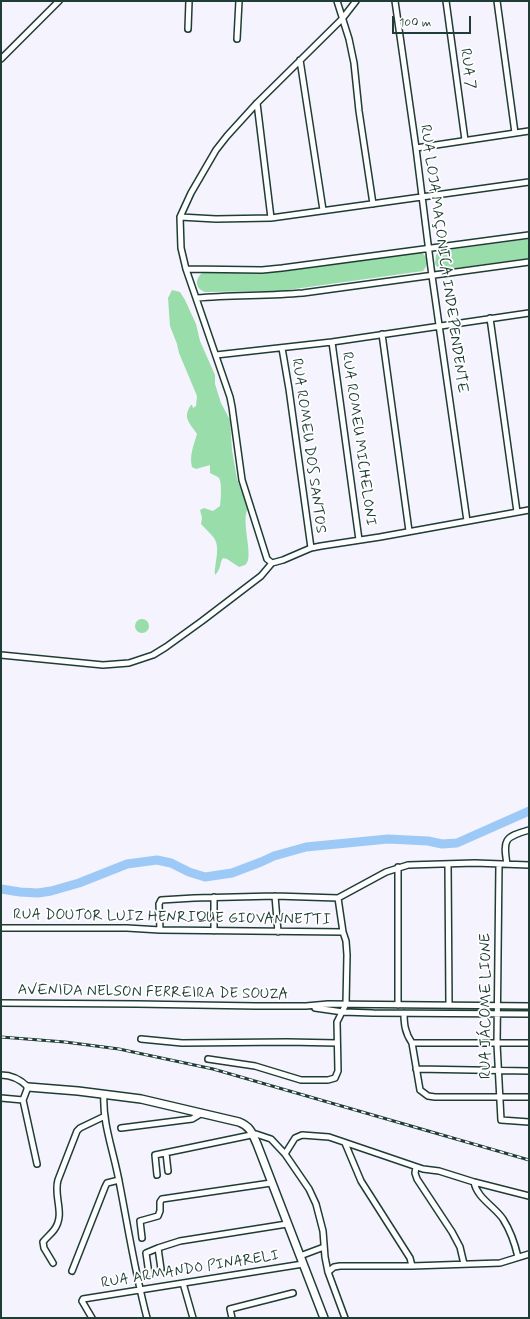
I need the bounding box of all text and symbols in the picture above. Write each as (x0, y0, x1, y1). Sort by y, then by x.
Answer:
scale bar (394, 8, 473, 34)
text: 100 m (399, 15, 431, 31)
street label: RUA 7 (455, 47, 479, 91)
street label: RUA LOJA MAÇONICA INDEPENDENTE (415, 124, 471, 394)
street label: RUA ROMEU MICHELONI (337, 351, 379, 527)
street label: RUA ROMEU DOS SANTOS (287, 357, 329, 535)
street label: RUA DOUTOR LUIZ HENRIQUE GIOVANNETTI (13, 906, 331, 930)
street label: RUA JÁCOME LIONE (478, 933, 496, 1079)
street label: AVENIDA NELSON FERREIRA DE SOUZA (17, 982, 289, 1004)
street label: RUA ARMANDO PINARELI (100, 1247, 280, 1293)

